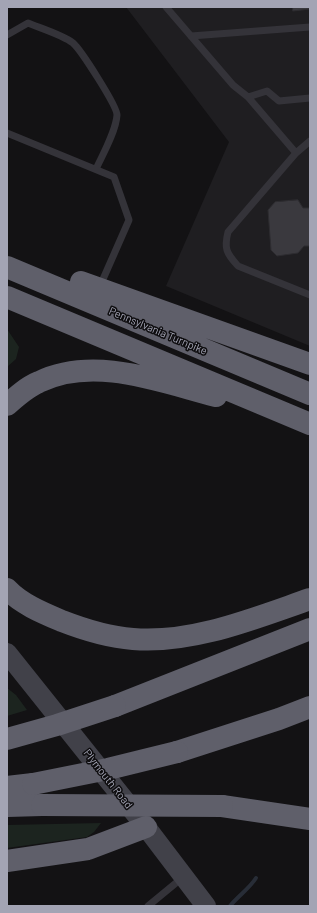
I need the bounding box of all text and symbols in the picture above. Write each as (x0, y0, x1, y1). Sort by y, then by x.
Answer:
street label: Pennsylvania Turnpike (107, 304, 209, 358)
street label: Plymouth Road (81, 747, 135, 811)

